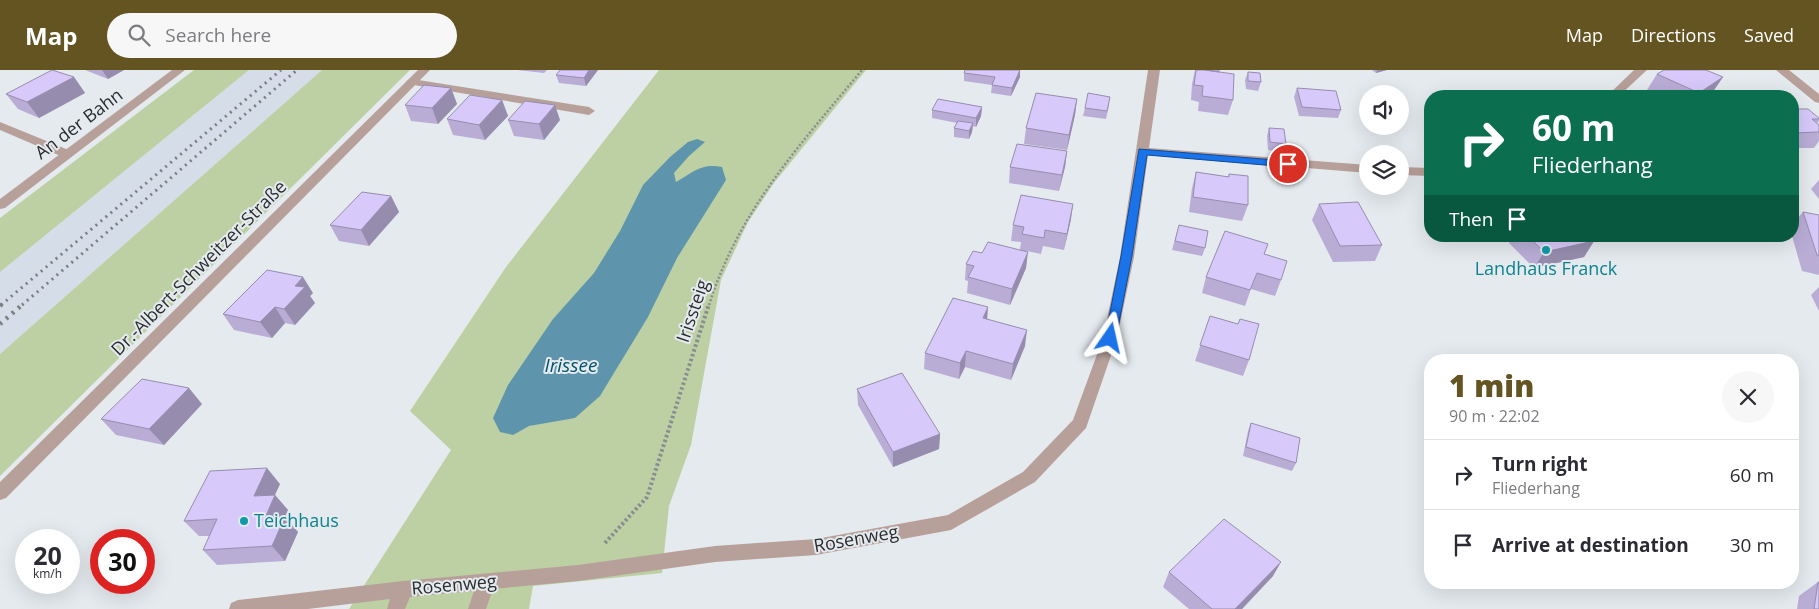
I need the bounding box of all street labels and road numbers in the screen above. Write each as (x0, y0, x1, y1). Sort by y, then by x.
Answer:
street label: An der Bahn (30, 82, 127, 164)
street label: Dr.-Albert-Schweitzer-Straße (105, 174, 291, 360)
street label: Irissteig (670, 276, 714, 345)
street label: Rosenweg (812, 519, 900, 557)
street label: Rosenweg (410, 568, 498, 600)

